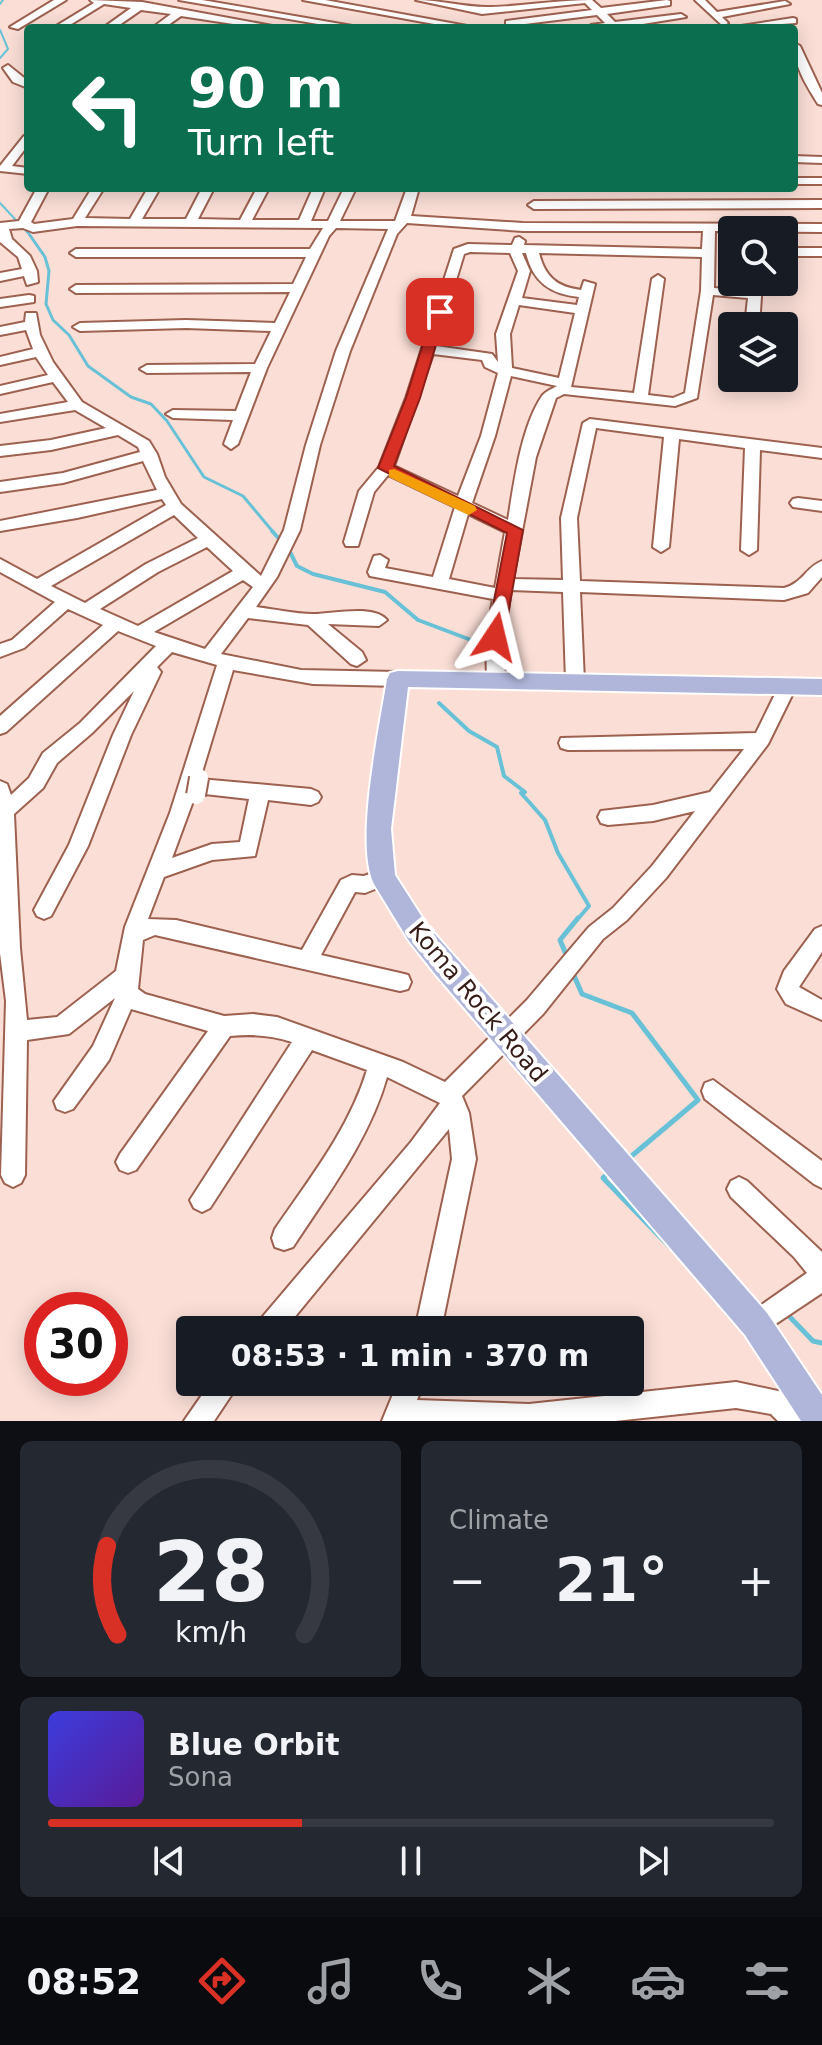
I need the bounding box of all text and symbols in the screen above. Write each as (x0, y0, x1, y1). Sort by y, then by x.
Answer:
text: 90 m (188, 55, 344, 120)
icon: left (56, 56, 160, 160)
text: Turn left (188, 122, 334, 163)
map controls (718, 216, 798, 392)
button: search (718, 216, 798, 296)
pin (406, 278, 474, 346)
icon: arrive (418, 290, 462, 334)
button: layers (718, 312, 798, 392)
position arrow (453, 595, 537, 679)
street label: Koma Rock Road (403, 916, 553, 1088)
speed limit sign: 30 (24, 1292, 128, 1396)
text: 08:53 · 1 min · 370 m (231, 1338, 589, 1373)
text: Climate (449, 1505, 549, 1535)
text: 28 (153, 1524, 268, 1621)
text: 21° (555, 1545, 668, 1615)
text: − (449, 1555, 486, 1606)
text: + (737, 1555, 774, 1606)
text: km/h (174, 1615, 247, 1649)
text: Blue Orbit (168, 1727, 340, 1762)
text: Sona (168, 1762, 233, 1792)
icon: previous (147, 1839, 191, 1883)
icon: pause (389, 1839, 433, 1883)
icon: next (631, 1839, 675, 1883)
icon: directions (194, 1953, 250, 2009)
icon: music (303, 1953, 359, 2009)
icon: phone (412, 1953, 468, 2009)
icon: climate (521, 1953, 577, 2009)
icon: car (630, 1953, 686, 2009)
icon: filters (739, 1953, 795, 2009)
text: 08:52 (27, 1961, 141, 2002)

